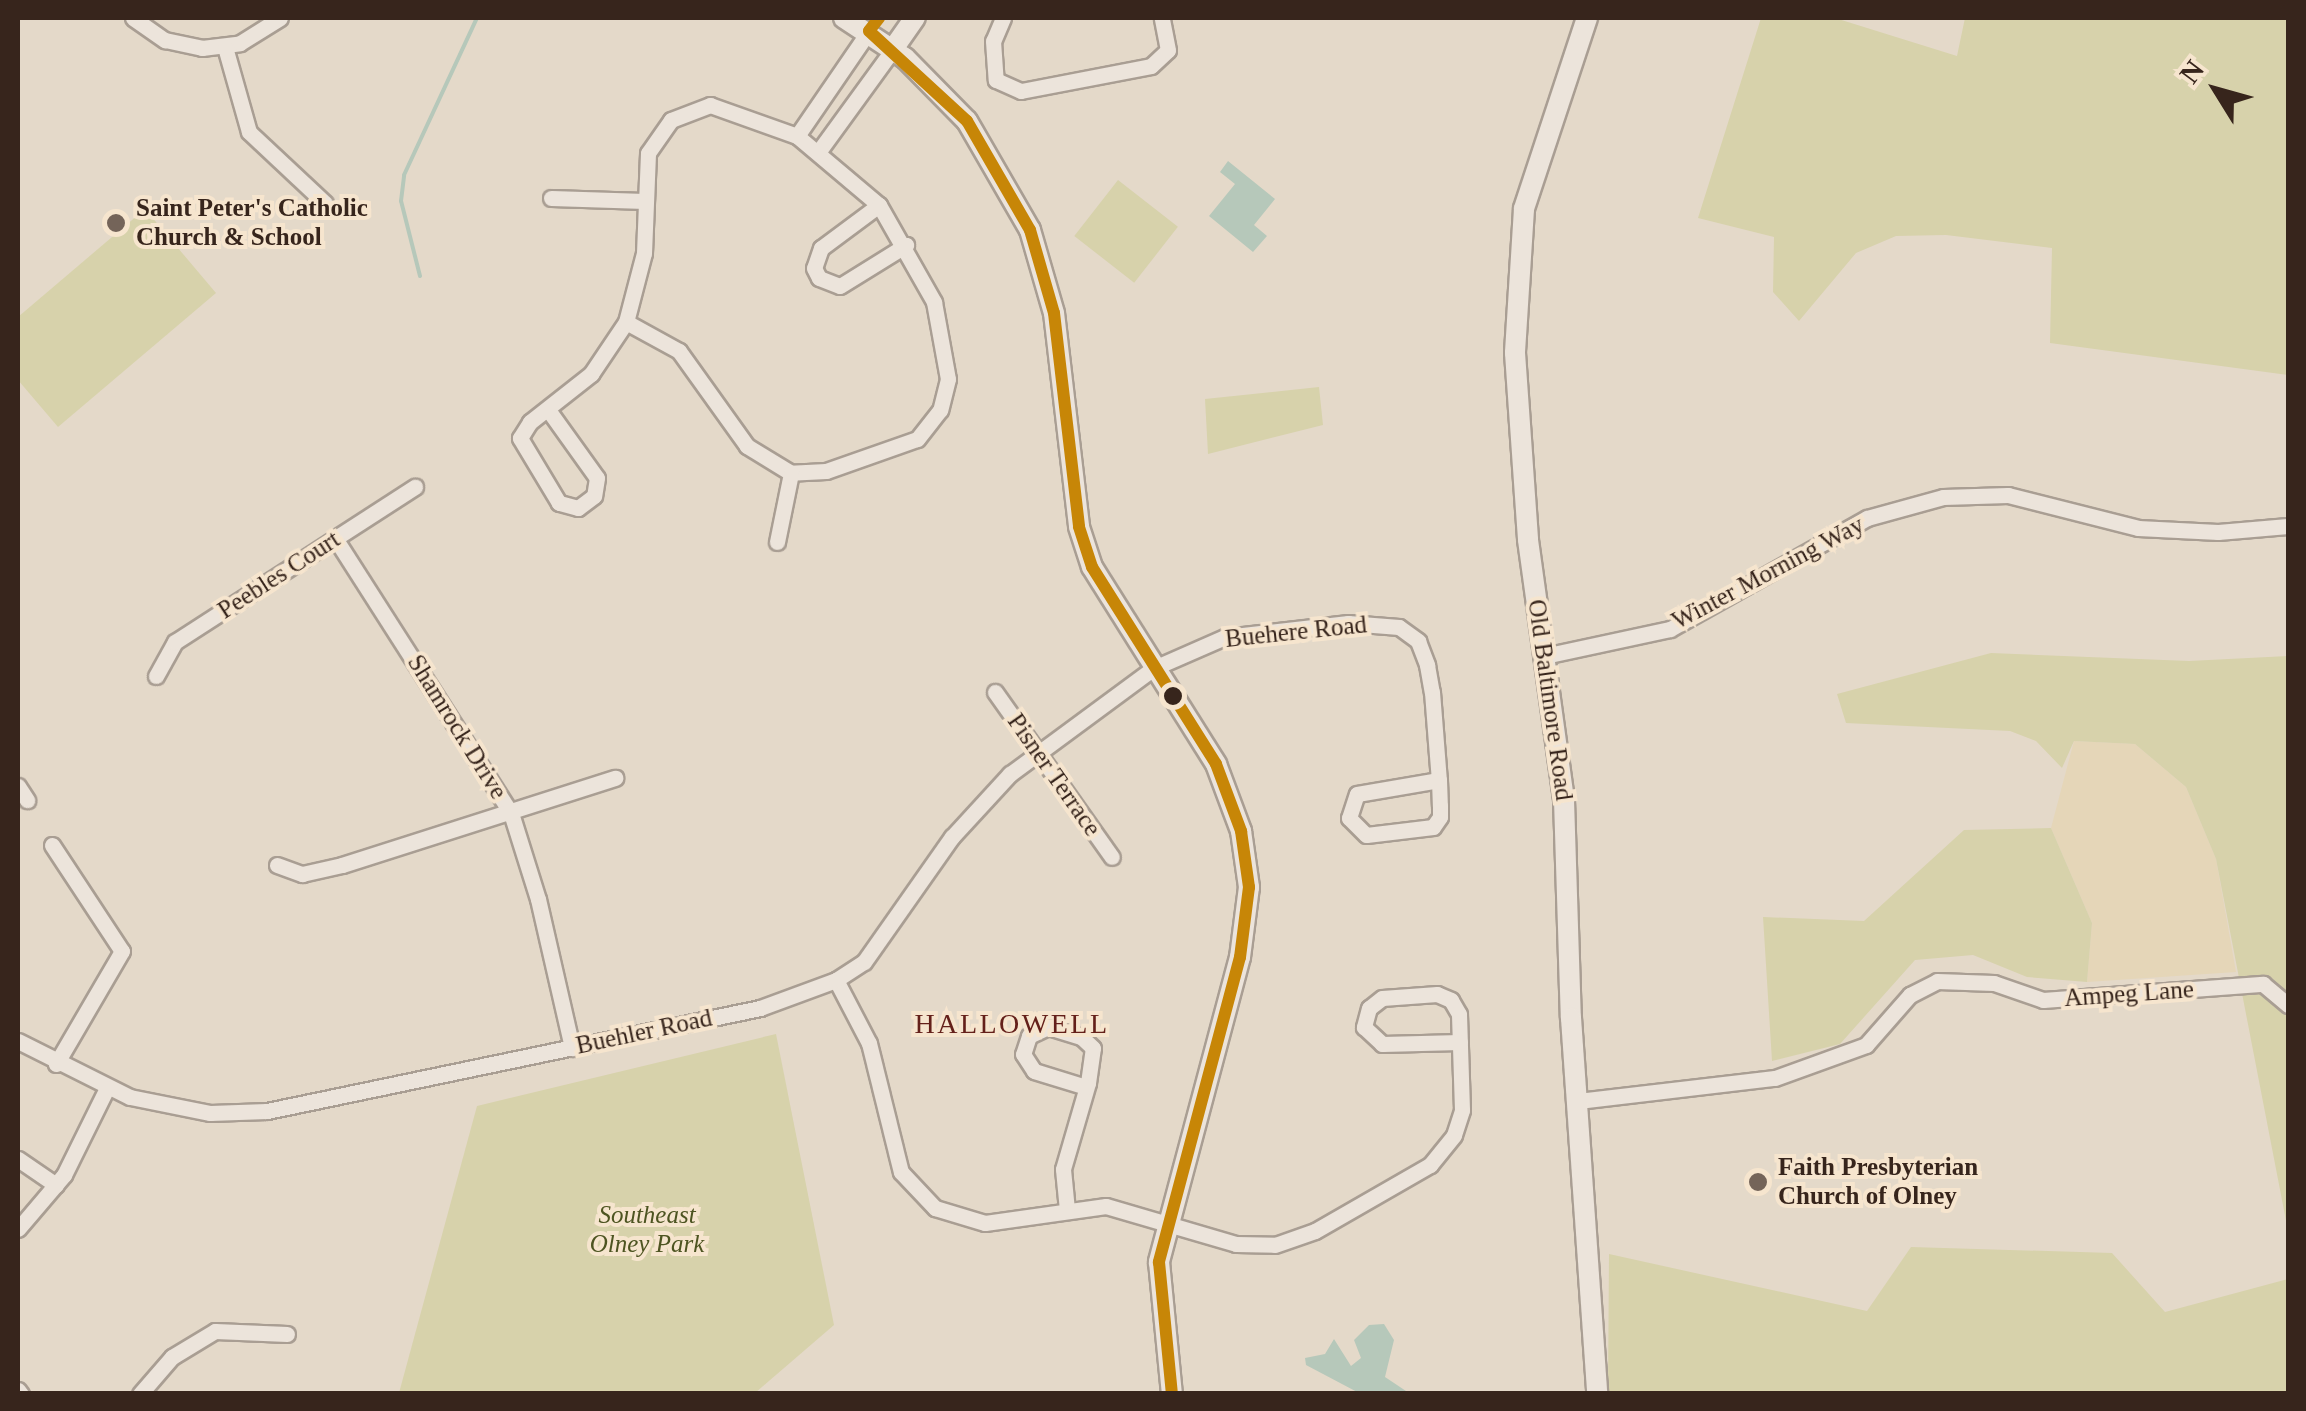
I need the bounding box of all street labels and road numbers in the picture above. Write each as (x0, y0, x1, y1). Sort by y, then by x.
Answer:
street label: Winter Morning Way (1667, 510, 1869, 636)
street label: Peebles Court (212, 524, 346, 626)
street label: Old Baltimore Road (1521, 598, 1579, 802)
street label: Buehere Road (1224, 610, 1368, 654)
street label: Shamrock Drive (401, 649, 513, 805)
street label: Pisner Terrace (1001, 708, 1107, 842)
street label: Ampeg Lane (2063, 975, 2195, 1013)
street label: Buehler Road (573, 1003, 715, 1061)

